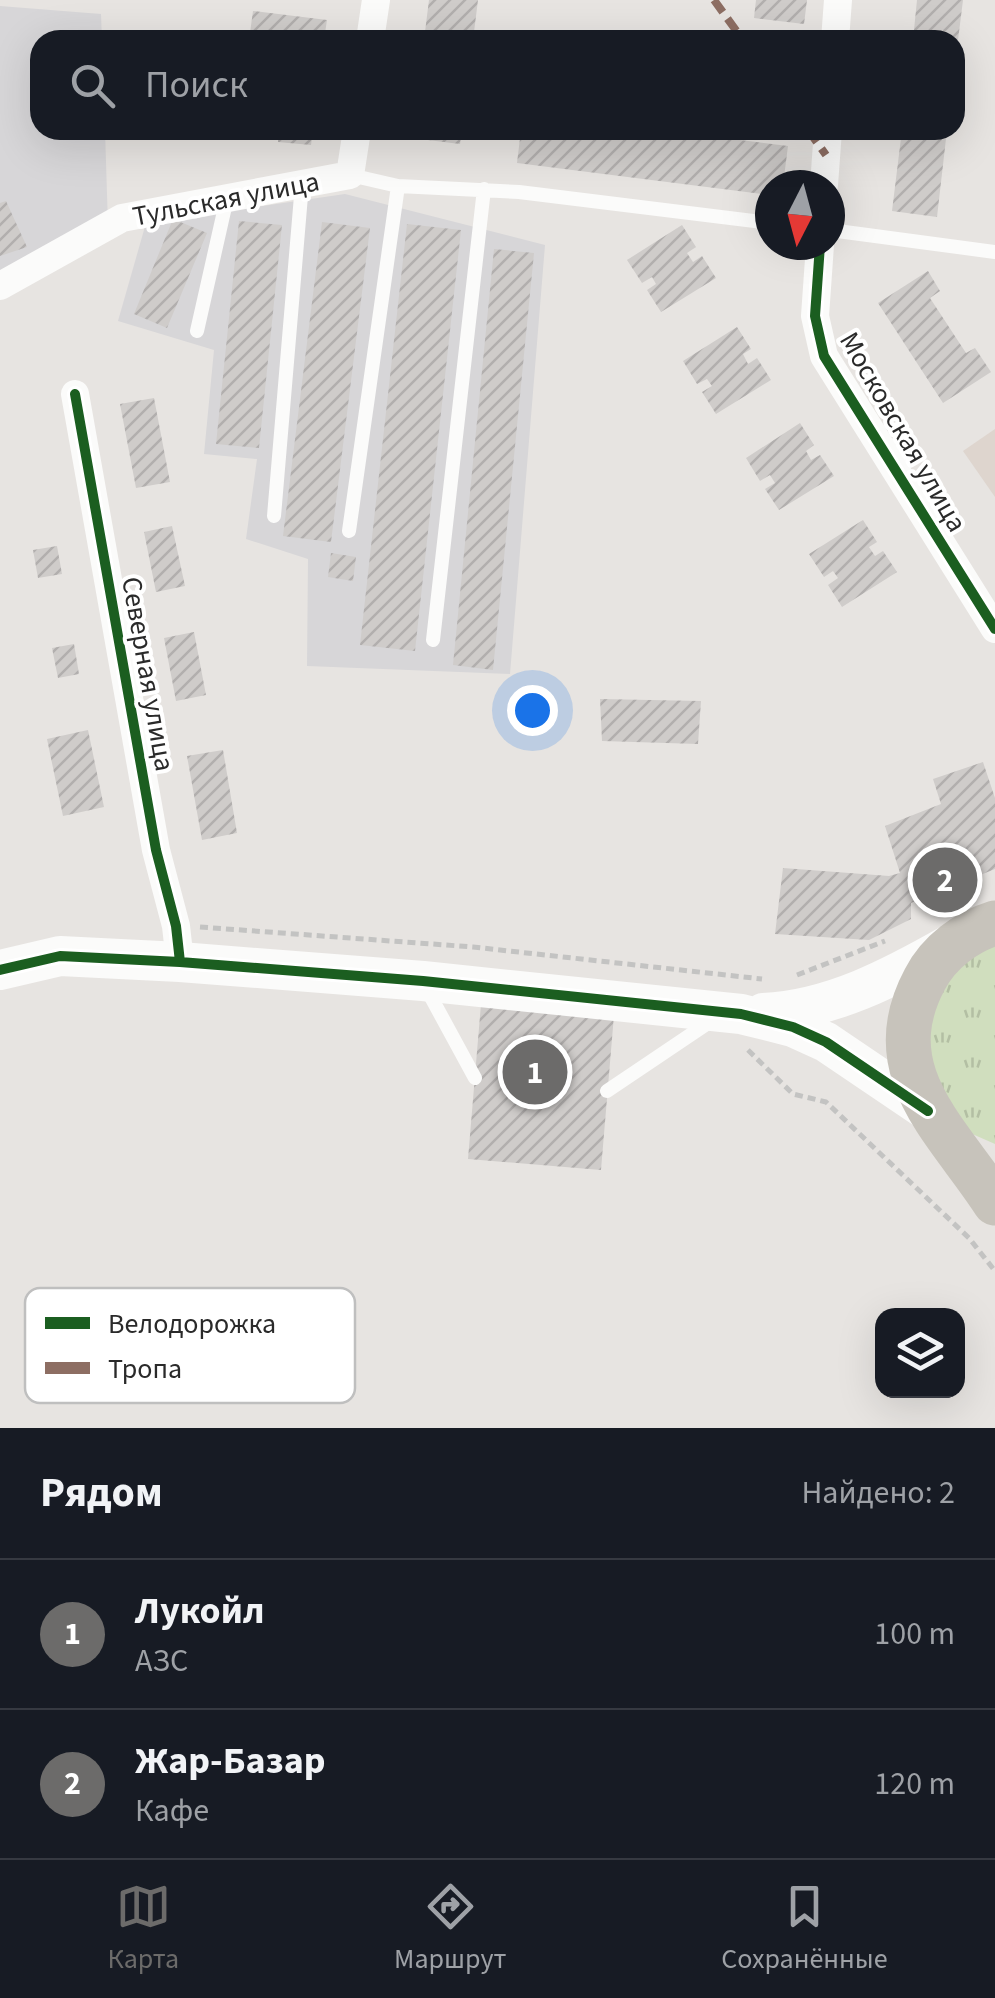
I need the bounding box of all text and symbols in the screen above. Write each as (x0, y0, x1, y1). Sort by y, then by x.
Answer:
search box (30, 30, 965, 140)
icon: search (65, 58, 120, 113)
text: Поиск (145, 58, 248, 112)
street label: Тульская улица (129, 161, 323, 237)
north arrow (755, 170, 845, 260)
street label: Московская улица (829, 325, 977, 539)
street label: Северная улица (111, 574, 185, 774)
your location (507, 685, 558, 736)
pin: 2 (912, 842, 978, 918)
pin: 1 (502, 1034, 568, 1110)
legend (25, 1288, 355, 1403)
text: Велодорожка (108, 1304, 276, 1344)
map controls (875, 1308, 965, 1398)
button: layers (875, 1308, 965, 1398)
text: Тропа (108, 1349, 182, 1389)
text: Рядом (40, 1463, 163, 1523)
text: Найдено: 2 (801, 1470, 955, 1516)
text: Лукойл (135, 1584, 265, 1638)
text: 1 (64, 1611, 81, 1657)
text: 100 m (874, 1611, 955, 1657)
text: АЗС (135, 1638, 188, 1684)
text: Жар-Базар (135, 1734, 325, 1788)
text: 2 (64, 1761, 81, 1807)
text: 120 m (874, 1761, 955, 1807)
text: Кафе (135, 1788, 209, 1834)
tab: Карта (107, 1879, 179, 1979)
tab: Маршрут (394, 1879, 506, 1979)
tab: Сохранённые (721, 1879, 888, 1979)

